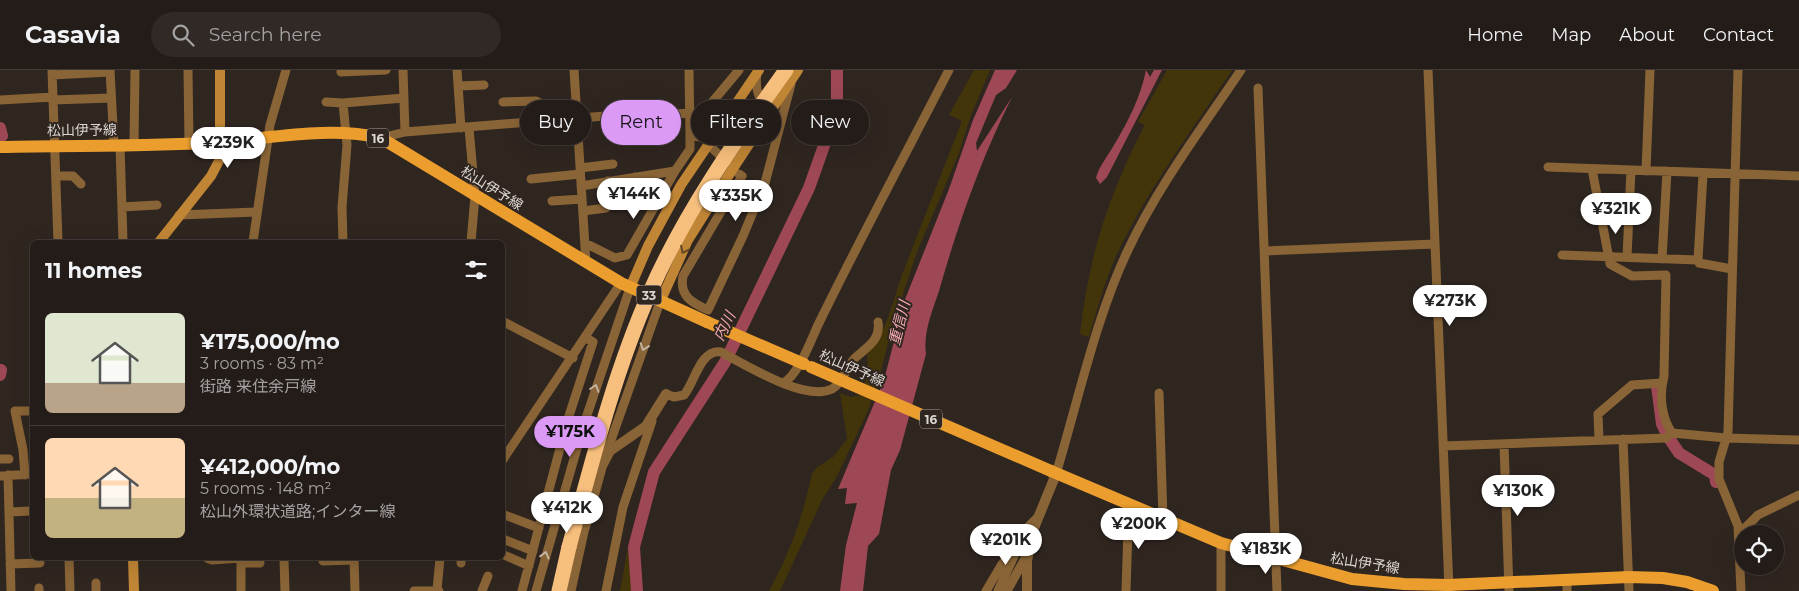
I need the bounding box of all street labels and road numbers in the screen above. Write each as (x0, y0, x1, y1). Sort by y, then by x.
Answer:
street label: 松山伊予線 (47, 120, 117, 140)
road number: 16 (367, 128, 389, 148)
street label: 松山伊予線 (458, 162, 526, 214)
road number: 33 (636, 286, 662, 304)
street label: 松山伊予線 (816, 346, 888, 390)
road number: 16 (920, 409, 942, 428)
street label: 松山伊予線 (1329, 549, 1401, 577)

